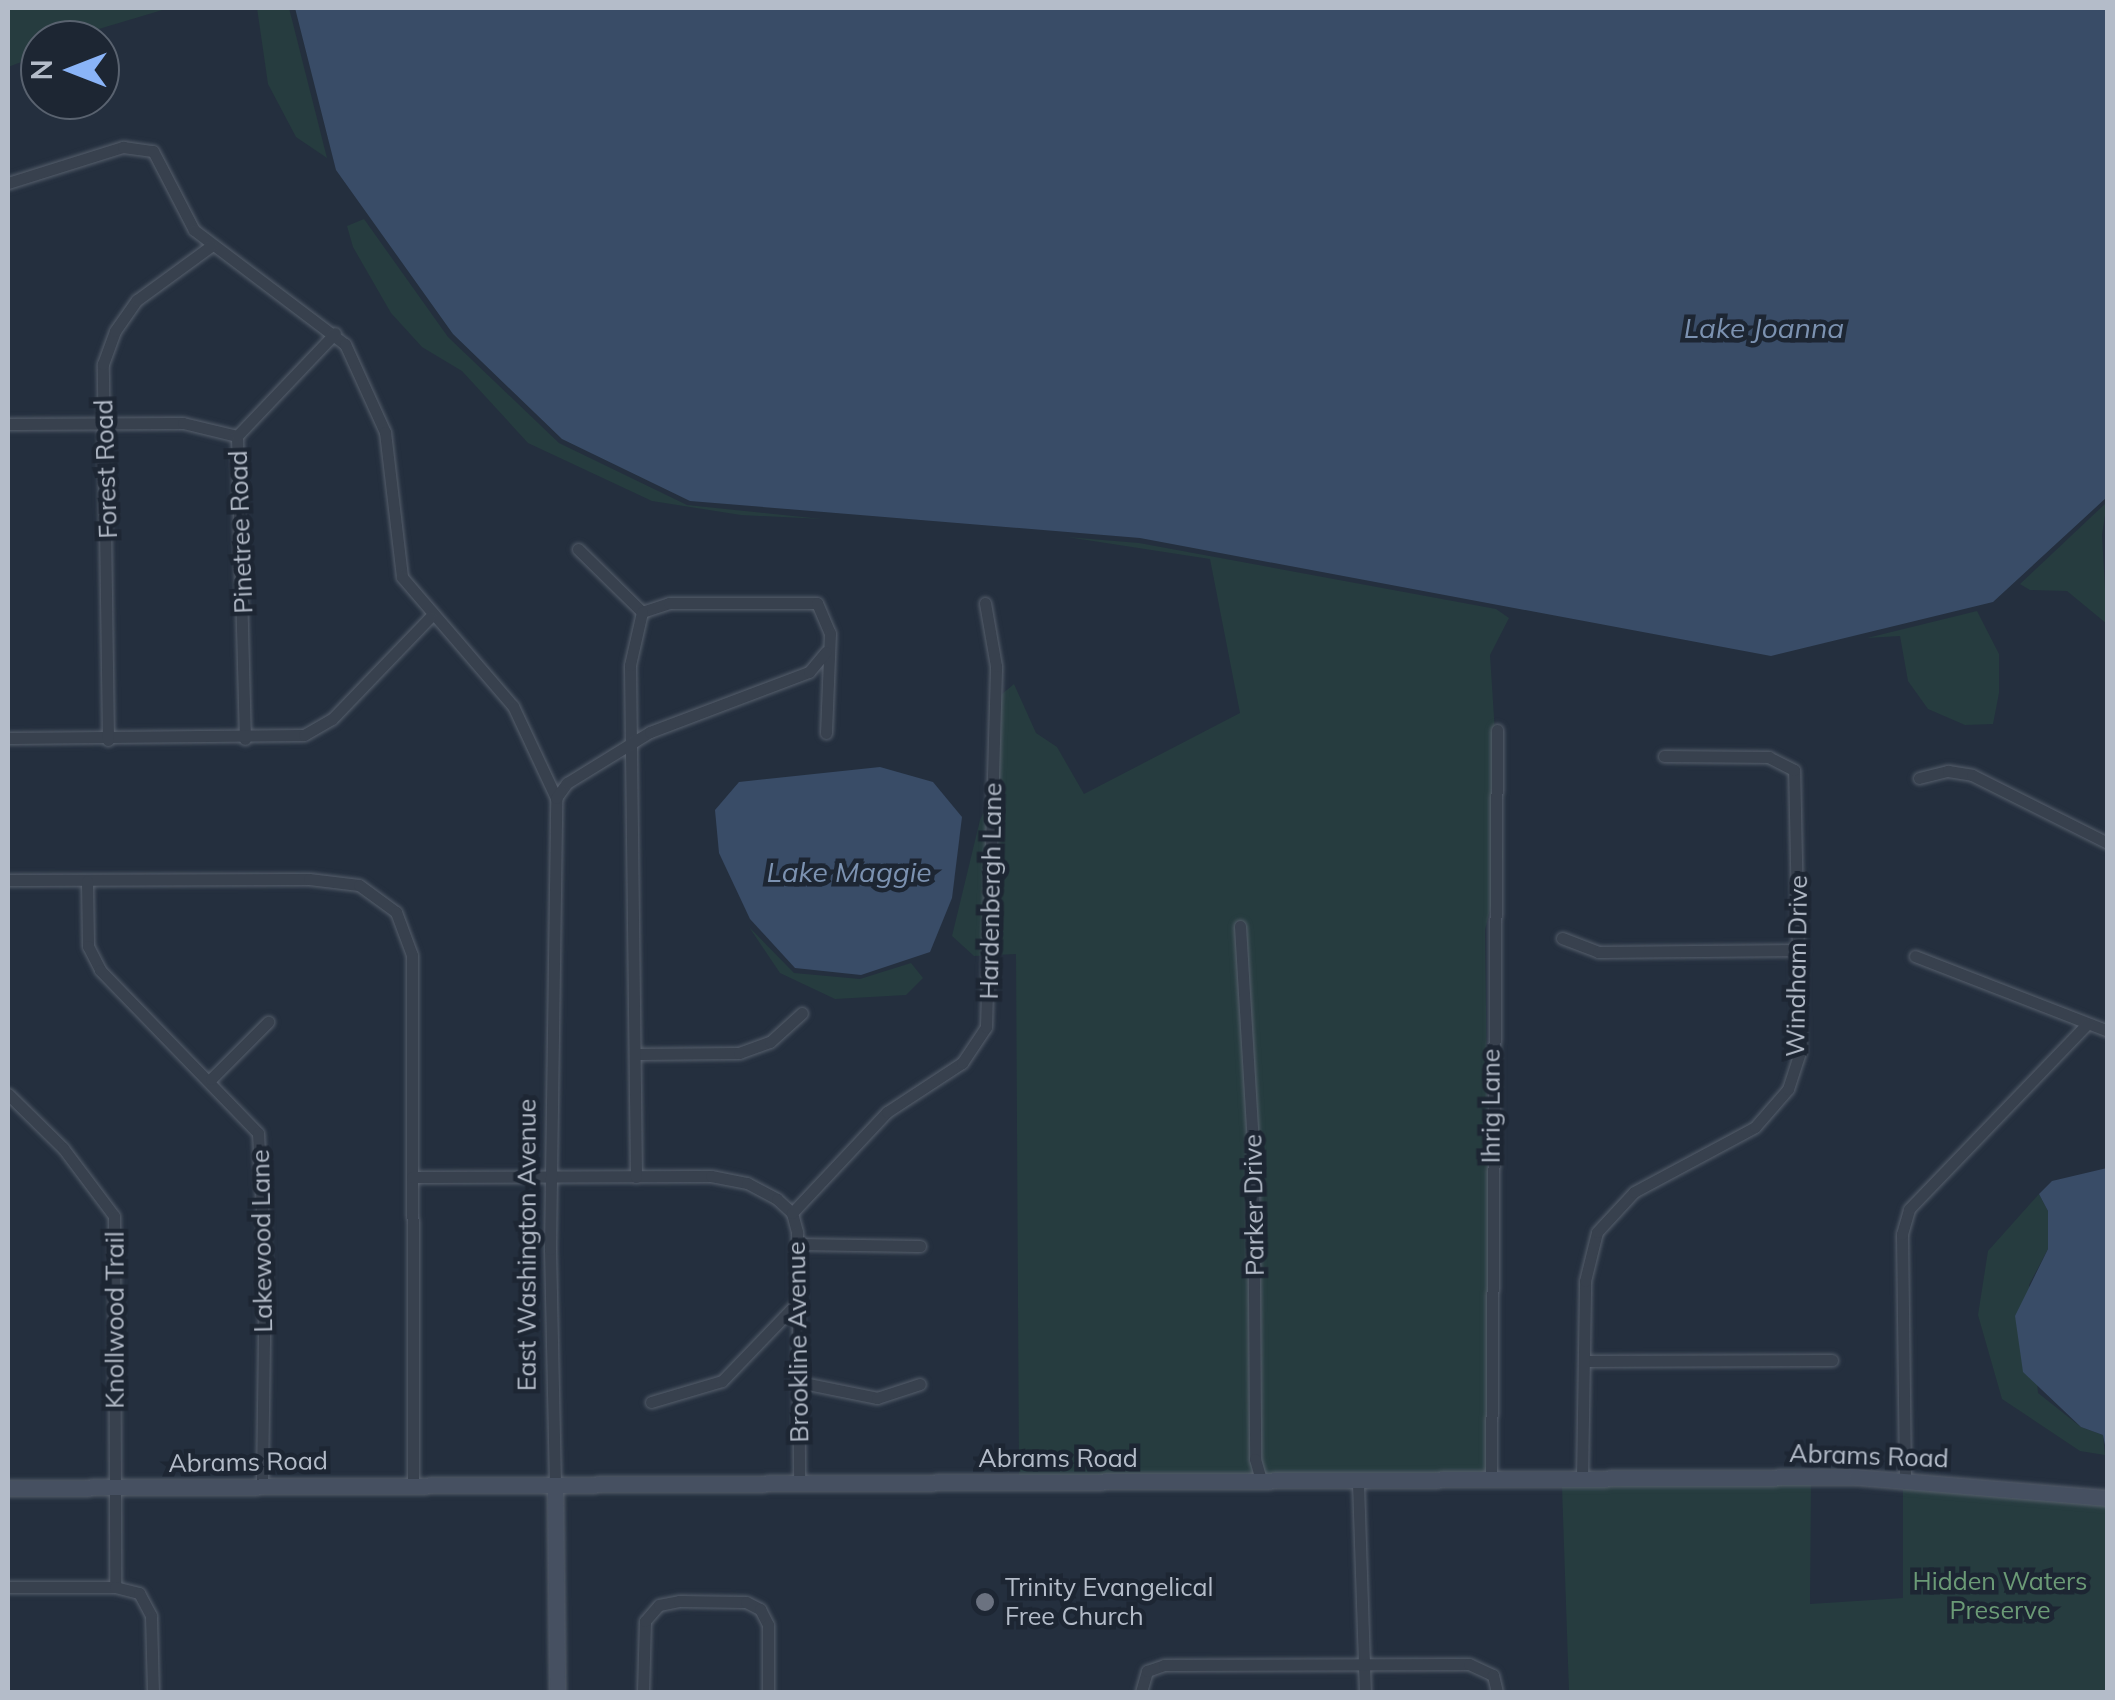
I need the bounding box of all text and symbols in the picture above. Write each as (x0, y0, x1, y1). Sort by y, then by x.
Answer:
north arrow (20, 20, 120, 120)
text: N (24, 59, 59, 81)
water label: Lake Joanna (1684, 311, 1844, 345)
street label: Forest Road (89, 399, 123, 539)
street label: Pinetree Road (223, 450, 259, 614)
street label: Hardenbergh Lane (974, 782, 1008, 1000)
water label: Lake Maggie (766, 855, 932, 889)
street label: Windham Drive (1780, 875, 1814, 1057)
street label: Ihrig Lane (1476, 1049, 1506, 1163)
street label: East Washington Avenue (512, 1099, 542, 1391)
street label: Parker Drive (1238, 1134, 1270, 1276)
street label: Lakewood Lane (245, 1149, 279, 1333)
street label: Knollwood Trail (100, 1231, 130, 1409)
street label: Brookline Avenue (781, 1241, 815, 1443)
street label: Abrams Road (1789, 1438, 1949, 1474)
street label: Abrams Road (978, 1443, 1138, 1473)
street label: Abrams Road (168, 1446, 328, 1478)
park label: Hidden Waters Preserve (1913, 1567, 2087, 1626)
place label: Trinity Evangelical Free Church (1005, 1573, 1213, 1632)
marker: Trinity Evangelical Free Church (974, 1591, 996, 1613)

